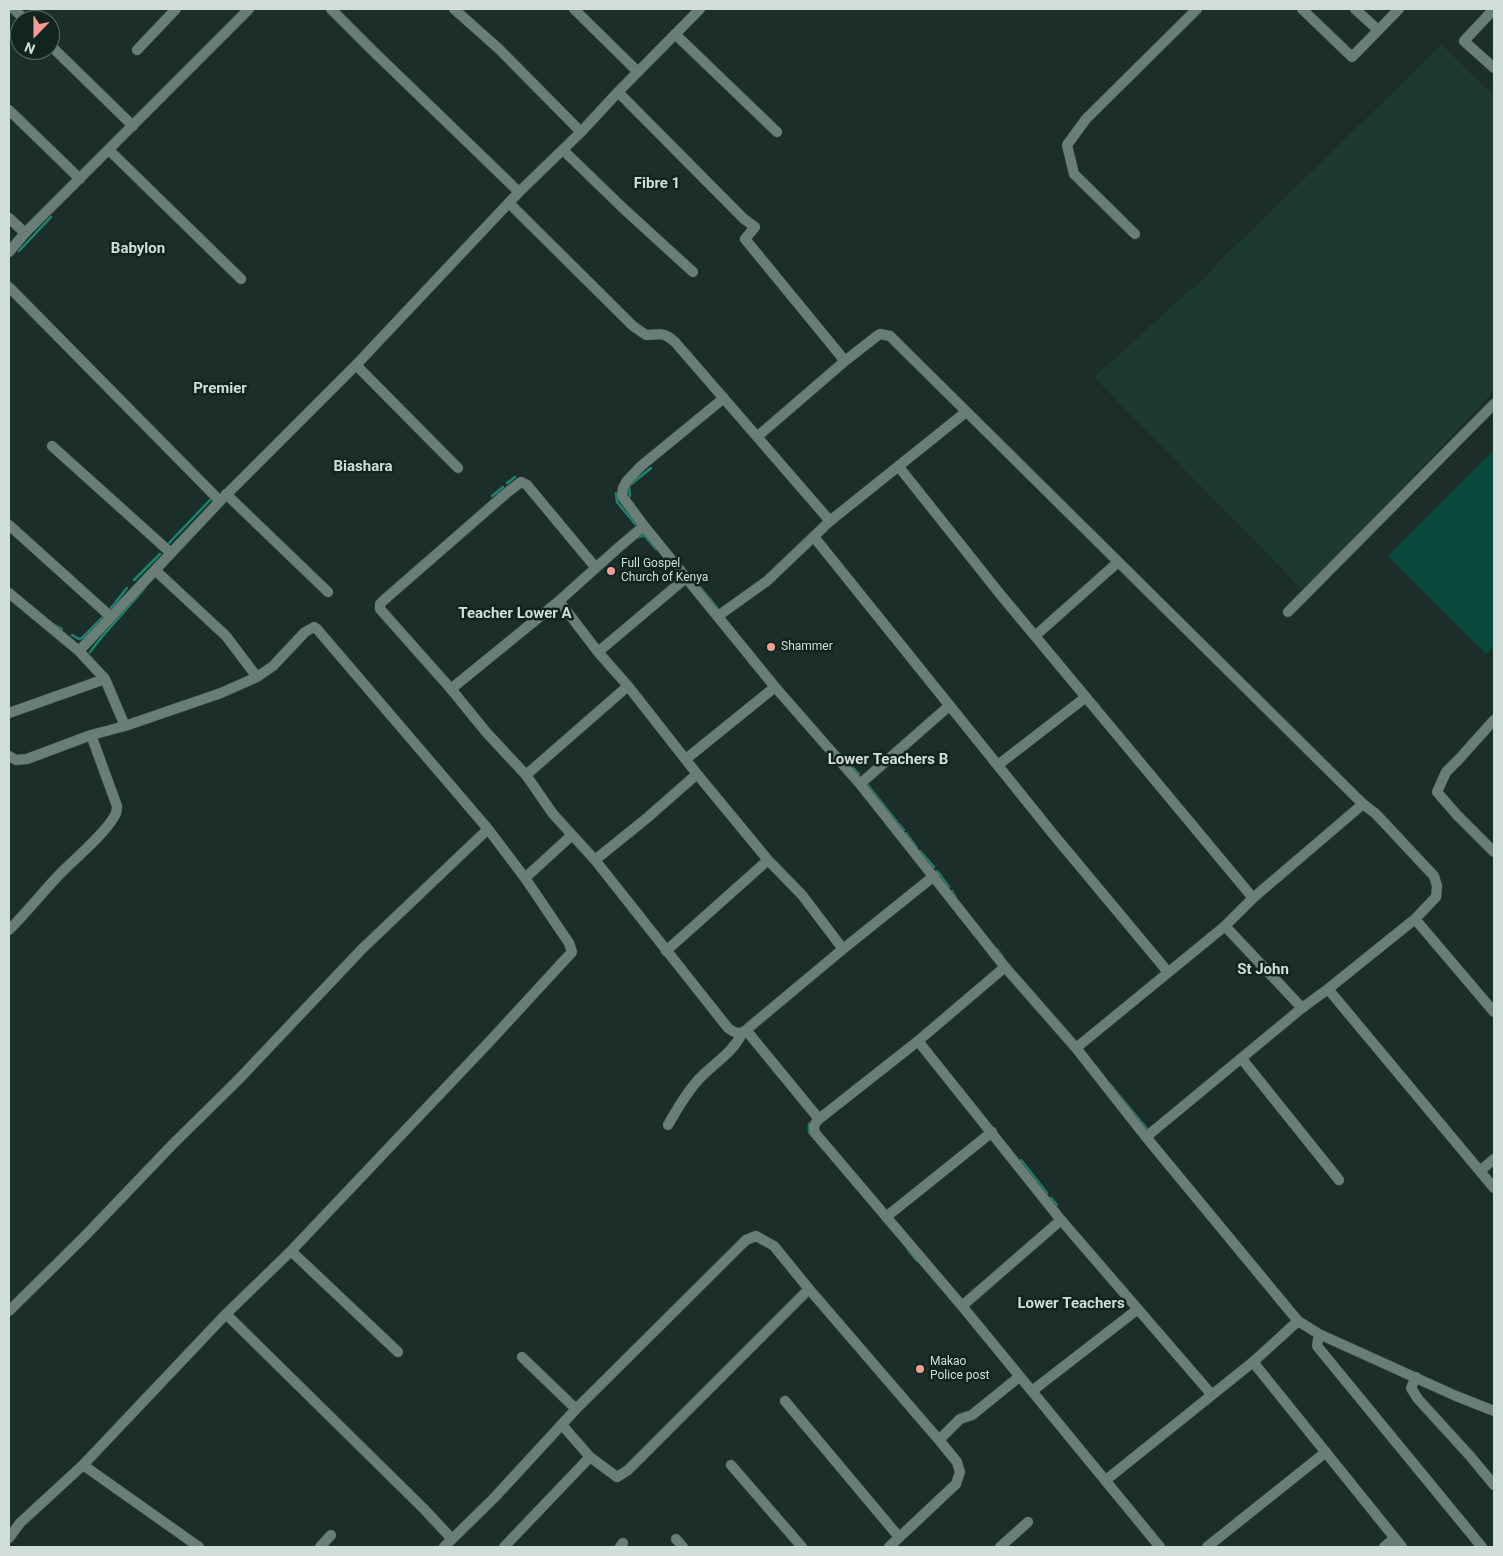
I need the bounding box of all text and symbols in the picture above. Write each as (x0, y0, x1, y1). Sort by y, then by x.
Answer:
north arrow (10, 10, 60, 60)
text: N (22, 39, 37, 57)
district label: Fibre 1 (634, 175, 680, 193)
district label: Babylon (111, 240, 165, 258)
district label: Premier (193, 380, 247, 398)
district label: Biashara (334, 458, 392, 476)
place label: Full Gospel Church of Kenya (621, 557, 708, 585)
marker: Full Gospel Church of Kenya (605, 565, 617, 577)
district label: Teacher Lower A (458, 605, 572, 623)
place label: Shammer (781, 640, 833, 654)
marker: Shammer (765, 641, 777, 653)
district label: Lower Teachers B (828, 751, 948, 769)
district label: St John (1237, 961, 1289, 979)
district label: Lower Teachers (1017, 1295, 1125, 1313)
place label: Makao Police post (930, 1355, 989, 1383)
marker: Makao Police post (914, 1363, 926, 1375)

